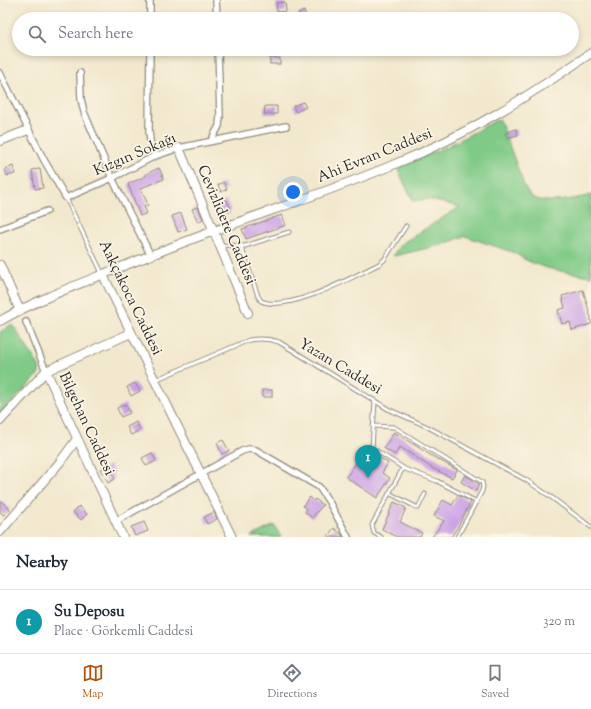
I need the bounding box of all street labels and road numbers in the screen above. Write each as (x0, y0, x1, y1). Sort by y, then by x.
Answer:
street label: Ahi Evran Caddesi (314, 123, 436, 189)
street label: Kızgın Sokağı (90, 128, 180, 182)
street label: Cevizlidere Caddesi (191, 162, 261, 288)
street label: Aakçakoca Caddesi (93, 237, 167, 359)
street label: Yazan Caddesi (294, 334, 386, 400)
street label: Bilgehan Caddesi (53, 369, 119, 479)

